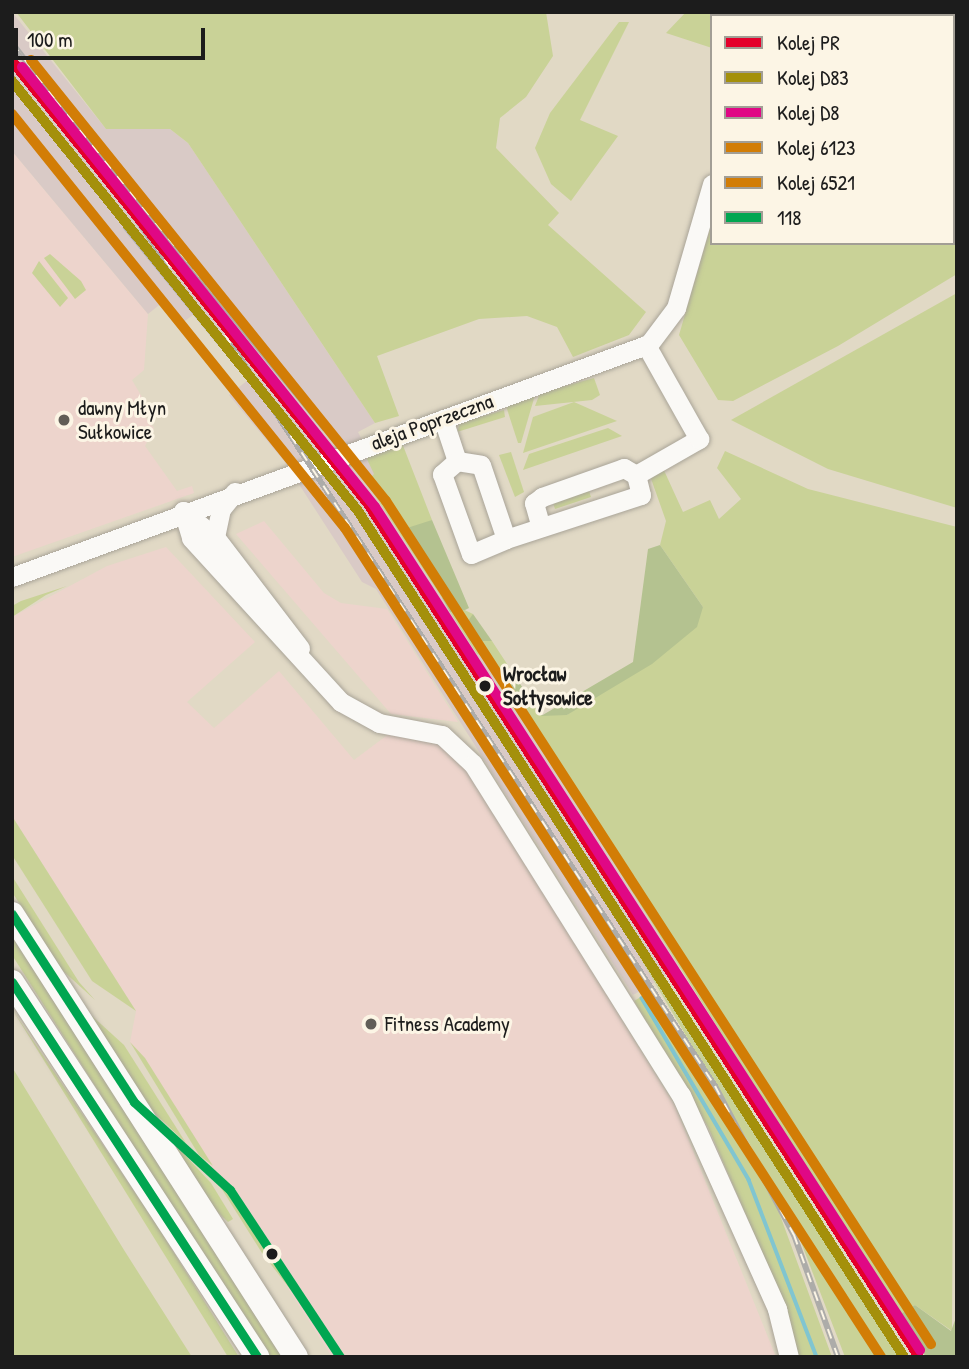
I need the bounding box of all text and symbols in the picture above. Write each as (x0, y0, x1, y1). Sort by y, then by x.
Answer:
scale bar (18, 14, 208, 58)
legend (710, 14, 955, 245)
text: 100 m (27, 25, 73, 54)
text: Kolej PR (777, 28, 840, 57)
text: Kolej D83 (777, 63, 849, 92)
text: Kolej D8 (777, 98, 839, 127)
text: Kolej 6123 (777, 133, 855, 162)
text: Kolej 6521 (777, 168, 855, 197)
text: 118 (777, 203, 801, 232)
street label: aleja Poprzeczna (368, 388, 496, 456)
place label: dawny Młyn Sułkowice (78, 395, 166, 445)
marker: dawny Młyn Sułkowice (56, 412, 72, 428)
place label: Wrocław Sołtysowice (503, 661, 593, 711)
marker: Wrocław Sołtysowice (474, 675, 496, 697)
place label: Fitness Academy (385, 1011, 510, 1037)
marker: Fitness Academy (363, 1016, 379, 1032)
unlabelled marker (265, 1247, 279, 1261)

